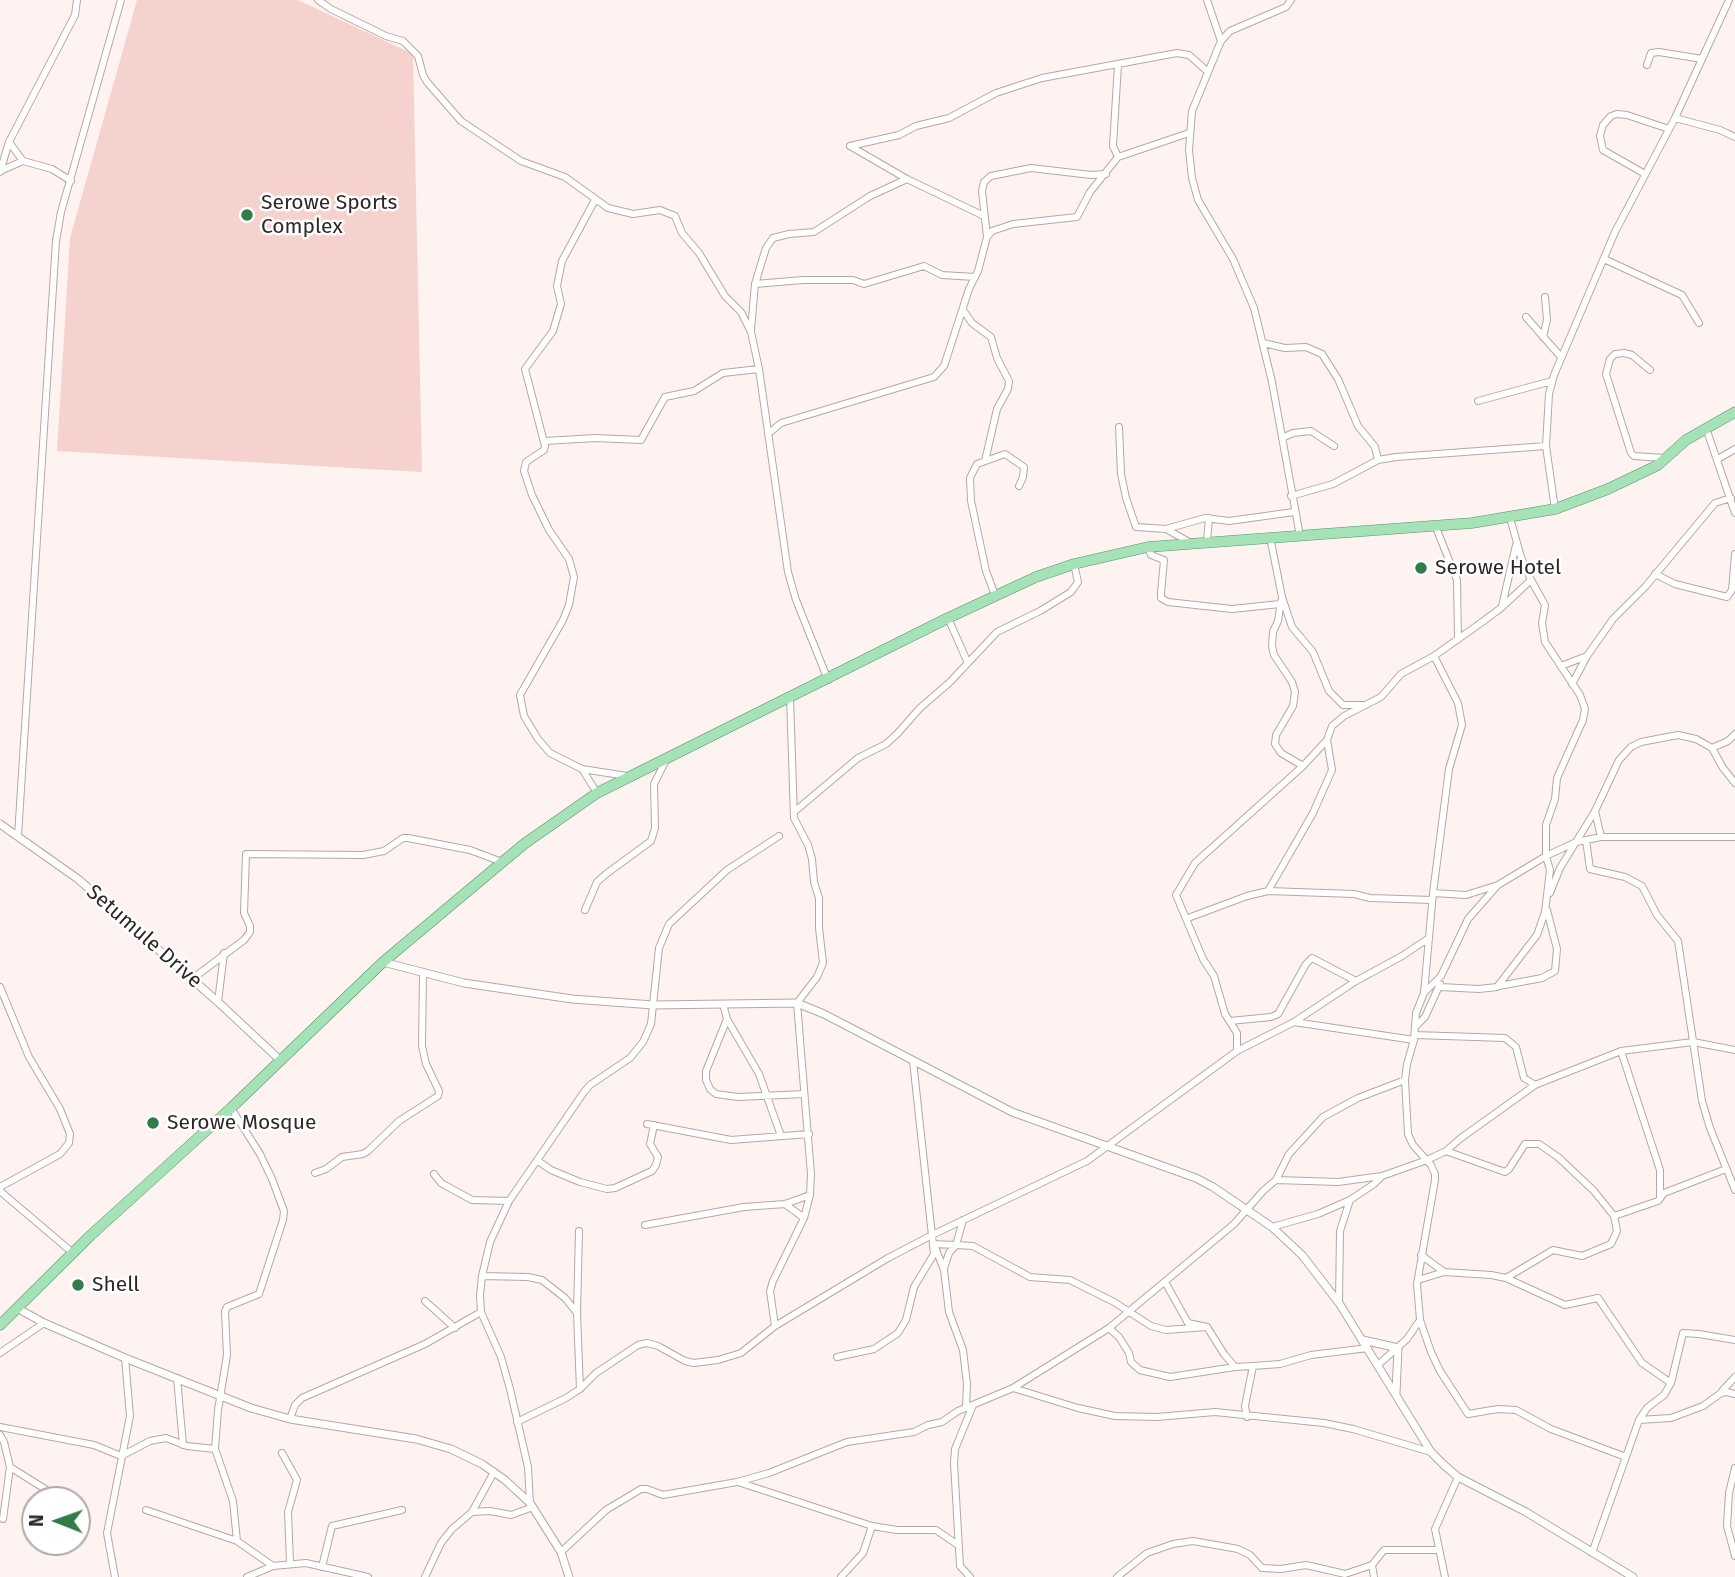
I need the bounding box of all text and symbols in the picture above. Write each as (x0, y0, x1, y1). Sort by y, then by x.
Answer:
place label: Serowe Sports Complex (261, 190, 397, 240)
marker: Serowe Sports Complex (239, 207, 255, 223)
place label: Serowe Hotel (1435, 555, 1561, 581)
marker: Serowe Hotel (1413, 560, 1429, 576)
street label: Setumule Drive (81, 880, 207, 994)
place label: Serowe Mosque (167, 1110, 316, 1136)
marker: Serowe Mosque (145, 1115, 161, 1131)
place label: Shell (92, 1272, 140, 1298)
marker: Shell (70, 1277, 86, 1293)
north arrow (21, 1486, 91, 1556)
text: N (25, 1514, 48, 1527)

